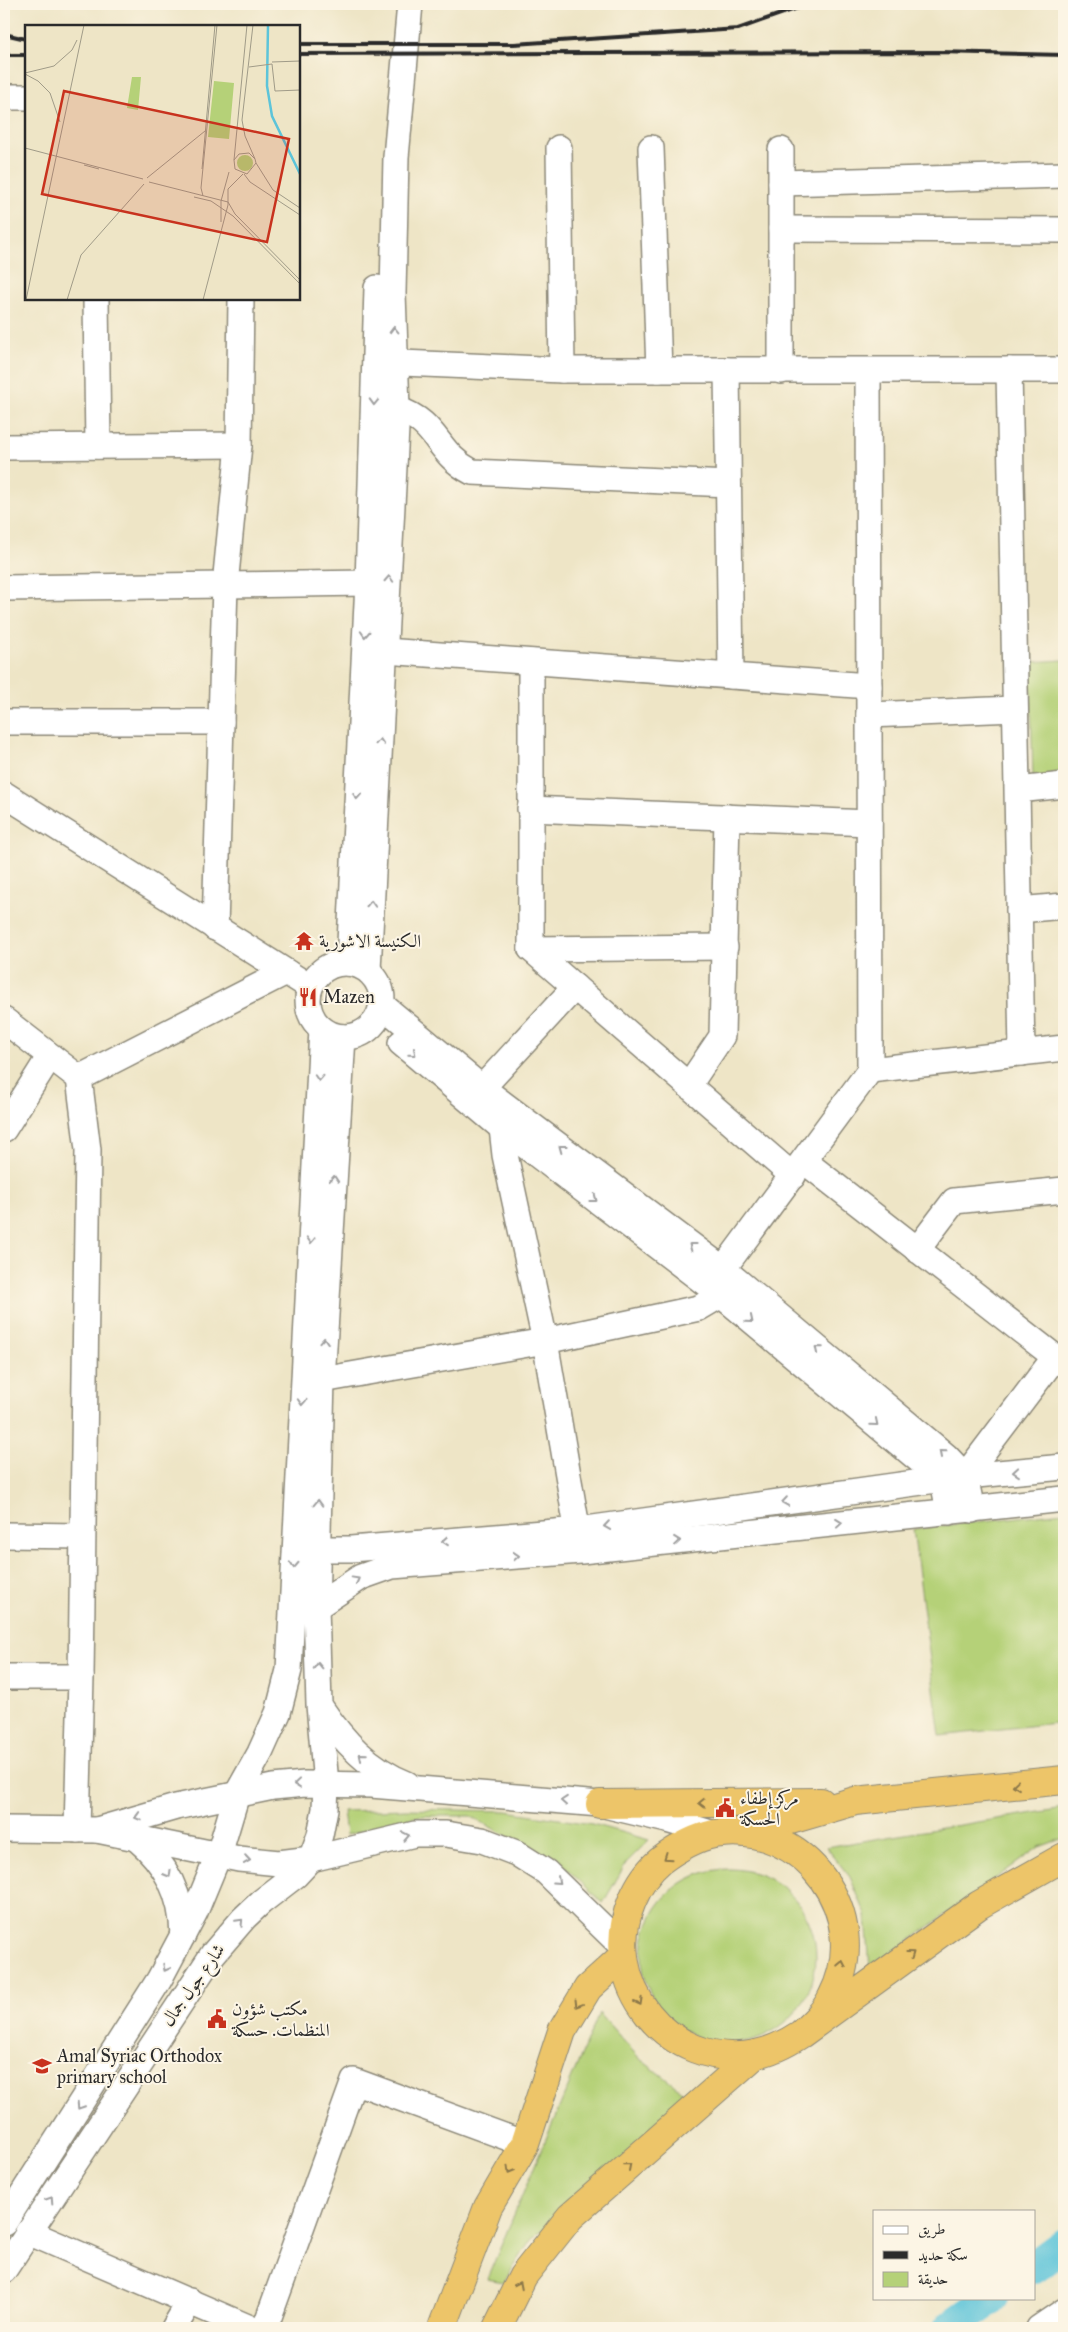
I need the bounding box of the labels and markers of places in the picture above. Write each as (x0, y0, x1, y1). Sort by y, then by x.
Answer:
temple icon: الكنيسة الاشورية (293, 930, 315, 952)
place label: الكنيسة الاشورية (319, 930, 421, 952)
restaurant icon: Mazen (297, 986, 319, 1008)
place label: Mazen (323, 986, 375, 1008)
place label: مركز إطفاء الحسكة (739, 1787, 799, 1830)
public building icon: مركز إطفاء الحسكة (714, 1797, 736, 1819)
place label: مكتب شؤون المنظمات. حسكة (231, 1998, 330, 2041)
public building icon: مكتب شؤون المنظمات. حسكة (206, 2008, 228, 2030)
place label: Amal Syriac Orthodox primary school (56, 2045, 222, 2088)
school or university icon: Amal Syriac Orthodox primary school (31, 2055, 53, 2077)

